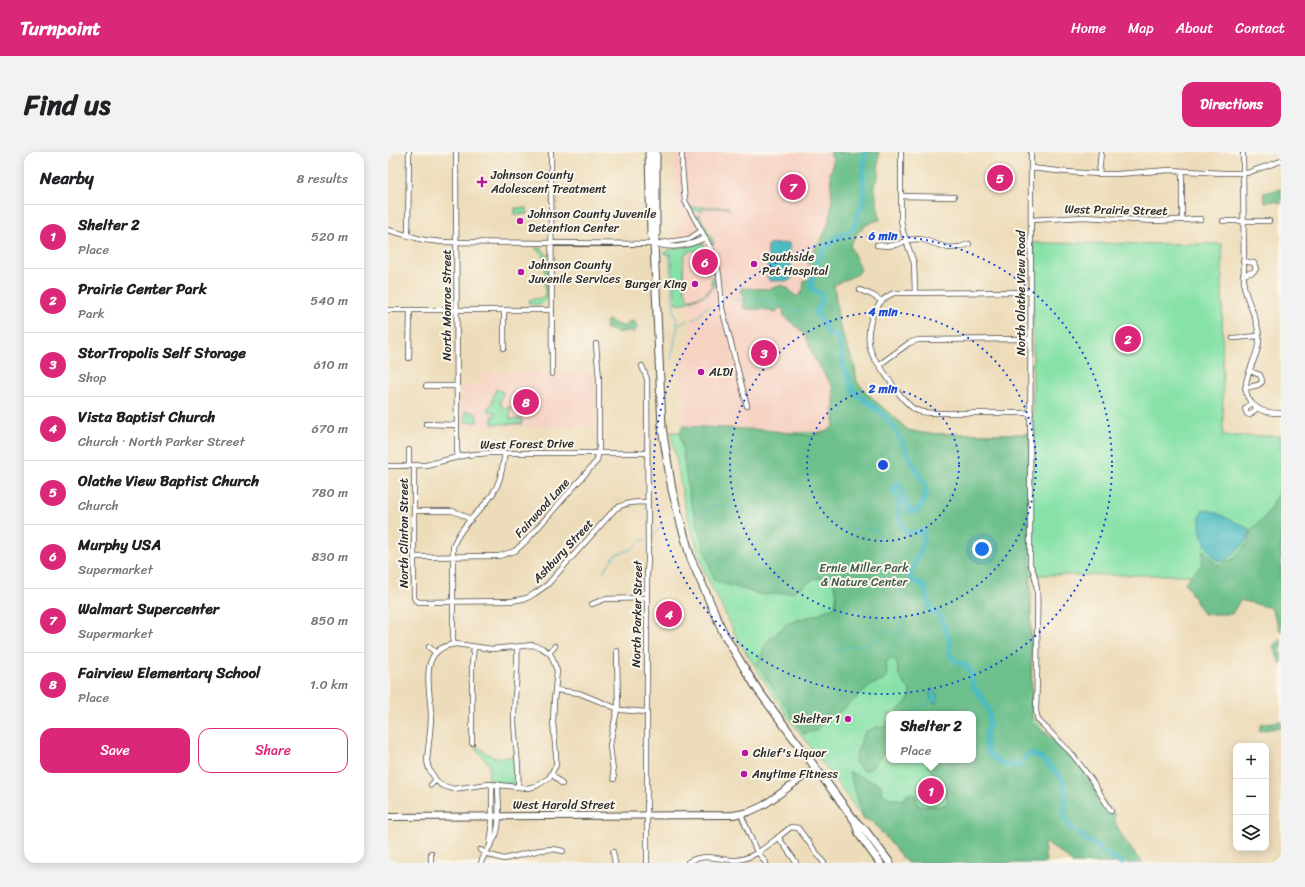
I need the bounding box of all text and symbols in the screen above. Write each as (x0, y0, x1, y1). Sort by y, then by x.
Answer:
text: Turnpoint (20, 12, 101, 45)
text: Home (1071, 16, 1106, 41)
text: Map (1128, 16, 1154, 41)
text: About (1176, 16, 1213, 41)
text: Contact (1235, 16, 1285, 41)
text: Find us (24, 80, 111, 129)
button: Directions (1182, 82, 1281, 127)
text: Nearby (40, 163, 94, 193)
pin: 5 (987, 163, 1013, 193)
place label: Johnson County Adolescent Treatment (490, 164, 607, 200)
text: 8 results (296, 167, 348, 190)
pin: 7 (780, 172, 806, 202)
marker: Johnson County Adolescent Treatment (476, 176, 488, 188)
street label: West Prairie Street (1064, 198, 1168, 222)
place label: Johnson County Juvenile Detention Center (527, 203, 656, 239)
text: Shelter 2 (78, 212, 140, 238)
marker: Johnson County Juvenile Detention Center (515, 216, 525, 226)
text: 1 (50, 225, 56, 248)
text: 520 m (311, 225, 348, 248)
text: 6 min (868, 225, 898, 247)
street label: North Olathe View Road (1010, 230, 1032, 356)
text: Place (78, 238, 109, 261)
place label: Southside Pet Hospital (762, 246, 829, 282)
pin: 6 (692, 247, 718, 277)
street label: North Monroe Street (436, 249, 458, 361)
place label: Johnson County Juvenile Services (528, 254, 621, 290)
marker: Southside Pet Hospital (749, 259, 759, 269)
marker: Johnson County Juvenile Services (516, 267, 526, 277)
place label: Burger King (625, 273, 687, 295)
text: Prairie Center Park (78, 276, 207, 302)
marker: Burger King (690, 279, 700, 289)
text: 2 (49, 289, 57, 312)
text: 540 m (310, 289, 348, 312)
text: 4 min (867, 301, 898, 323)
text: Park (78, 302, 105, 325)
pin: 2 (1115, 324, 1141, 354)
pin: 3 (751, 338, 777, 368)
text: StorTropolis Self Storage (78, 340, 246, 366)
text: 3 (49, 353, 57, 376)
text: 610 m (313, 353, 348, 376)
place label: ALDI (708, 361, 734, 383)
text: Shop (78, 366, 106, 389)
marker: ALDI (696, 367, 706, 377)
text: 2 min (867, 378, 898, 400)
pin: 8 (513, 387, 539, 417)
text: Vista Baptist Church (78, 404, 215, 430)
text: 4 (49, 417, 57, 440)
text: 670 m (312, 417, 348, 440)
text: Church · North Parker Street (78, 430, 245, 453)
street label: West Forest Drive (480, 432, 574, 456)
centre of rings (876, 458, 890, 472)
text: Olathe View Baptist Church (78, 468, 259, 494)
street label: Fairwood Lane (509, 473, 575, 543)
street label: North Clinton Street (393, 478, 415, 588)
text: 5 (49, 481, 57, 504)
text: 780 m (311, 481, 348, 504)
text: Church (78, 494, 119, 517)
street label: Ashbury Street (526, 514, 599, 589)
text: Murphy USA (78, 532, 161, 558)
your location (972, 539, 992, 559)
text: 6 (49, 545, 57, 568)
text: 830 m (311, 545, 348, 568)
park label: Ernie Miller Park & Nature Center (819, 557, 909, 593)
text: Supermarket (78, 558, 153, 581)
street label: North Parker Street (625, 559, 649, 668)
text: Walmart Supercenter (78, 596, 219, 622)
pin: 4 (656, 599, 682, 629)
text: 7 (49, 609, 57, 632)
text: 850 m (311, 609, 348, 632)
text: Supermarket (78, 622, 153, 645)
text: Fairview Elementary School (78, 660, 260, 686)
text: 8 (49, 673, 57, 696)
text: 1.0 km (310, 673, 348, 696)
text: Place (78, 686, 109, 709)
place label: Shelter 1 (792, 708, 840, 730)
popup (886, 711, 976, 763)
text: Shelter 2 (900, 713, 962, 739)
marker: Shelter 1 (843, 714, 853, 724)
button: Save (40, 728, 190, 773)
button: Share (198, 728, 348, 773)
text: Place (900, 739, 931, 762)
place label: Chief's Liquor (753, 742, 827, 764)
map controls (1233, 743, 1269, 851)
button: + (1233, 743, 1269, 779)
marker: Chief's Liquor (740, 748, 750, 758)
place label: Anytime Fitness (751, 763, 839, 785)
marker: Anytime Fitness (739, 769, 749, 779)
pin: 1 (918, 776, 944, 806)
button: − (1233, 779, 1269, 815)
street label: West Harold Street (513, 794, 615, 816)
button: layers (1233, 815, 1269, 851)

